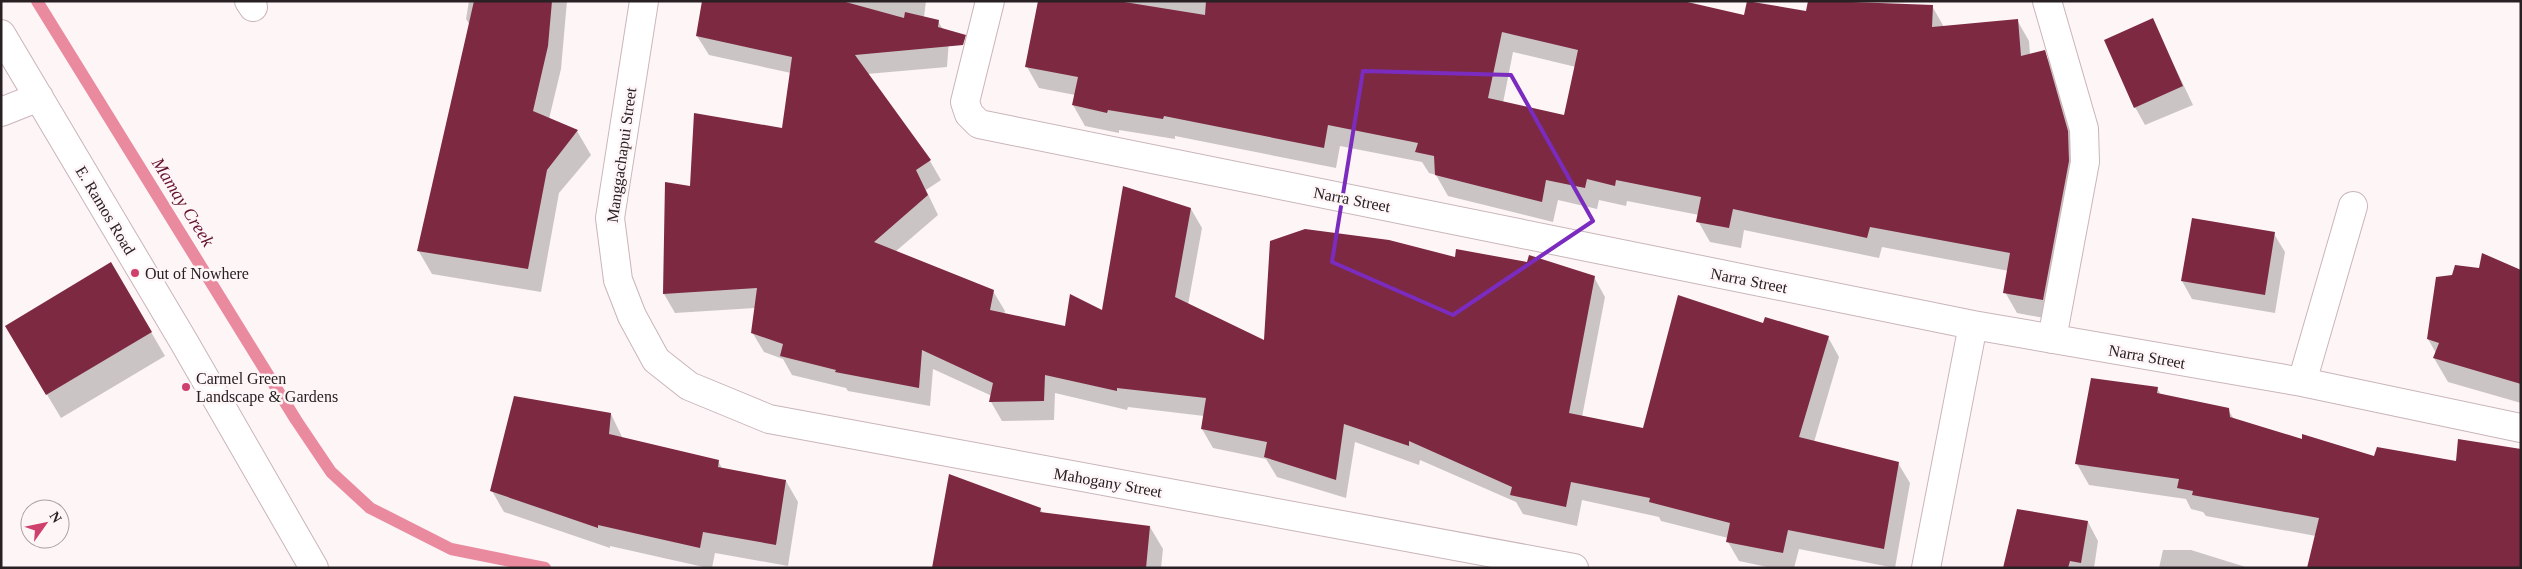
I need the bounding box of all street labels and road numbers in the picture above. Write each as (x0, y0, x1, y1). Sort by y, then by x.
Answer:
street label: Manggachapui Street (604, 86, 640, 224)
street label: E. Ramos Road (73, 163, 139, 257)
street label: Narra Street (1312, 184, 1392, 215)
street label: Narra Street (1709, 265, 1789, 296)
street label: Narra Street (2107, 341, 2187, 372)
street label: Mahogany Street (1052, 465, 1164, 501)

